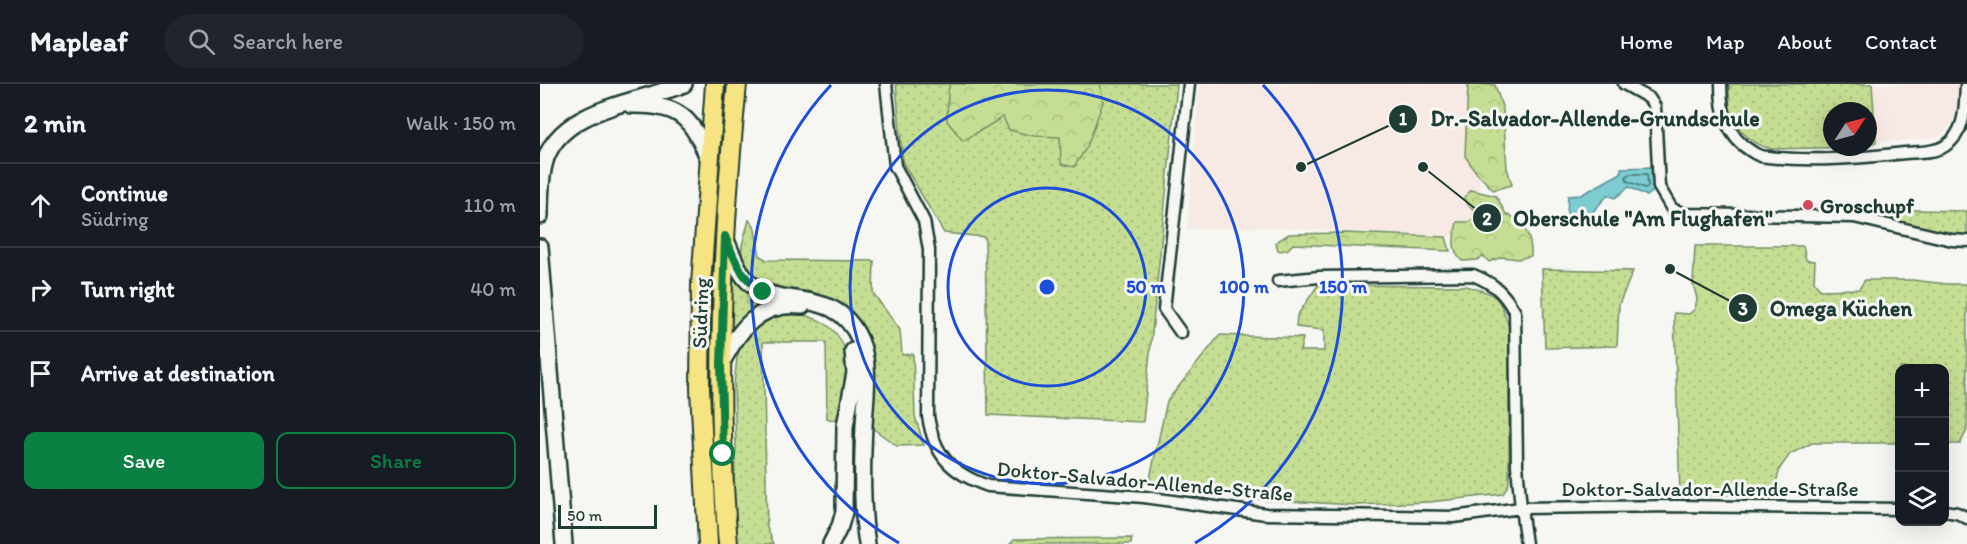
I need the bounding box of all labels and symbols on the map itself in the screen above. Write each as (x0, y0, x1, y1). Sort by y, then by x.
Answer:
callout: Dr.-Salvador-Allende-Grundschule (1388, 99, 1772, 139)
north arrow (1823, 102, 1877, 156)
text: Dr.-Salvador-Allende-Grundschule (1430, 105, 1760, 132)
text: 1 (1399, 108, 1408, 130)
place label: Groschupf (1820, 193, 1915, 219)
callout: Oberschule "Am Flughafen" (1472, 198, 1785, 238)
marker: Groschupf (1801, 198, 1815, 212)
text: Oberschule "Am Flughafen" (1513, 205, 1773, 232)
text: 2 (1482, 208, 1492, 230)
text: 50 m (1126, 276, 1167, 298)
text: 100 m (1219, 276, 1270, 298)
text: 150 m (1319, 276, 1368, 298)
street label: Südring (686, 277, 714, 349)
centre of rings (1037, 277, 1057, 297)
route end (749, 278, 775, 304)
callout: Omega Küchen (1728, 288, 1924, 328)
text: Omega Küchen (1770, 295, 1912, 322)
text: 3 (1738, 298, 1748, 320)
route start (709, 440, 735, 466)
street label: Doktor-Salvador-Allende-Straße (996, 456, 1294, 506)
street label: Doktor-Salvador-Allende-Straße (1561, 476, 1859, 501)
scale bar (558, 502, 657, 530)

